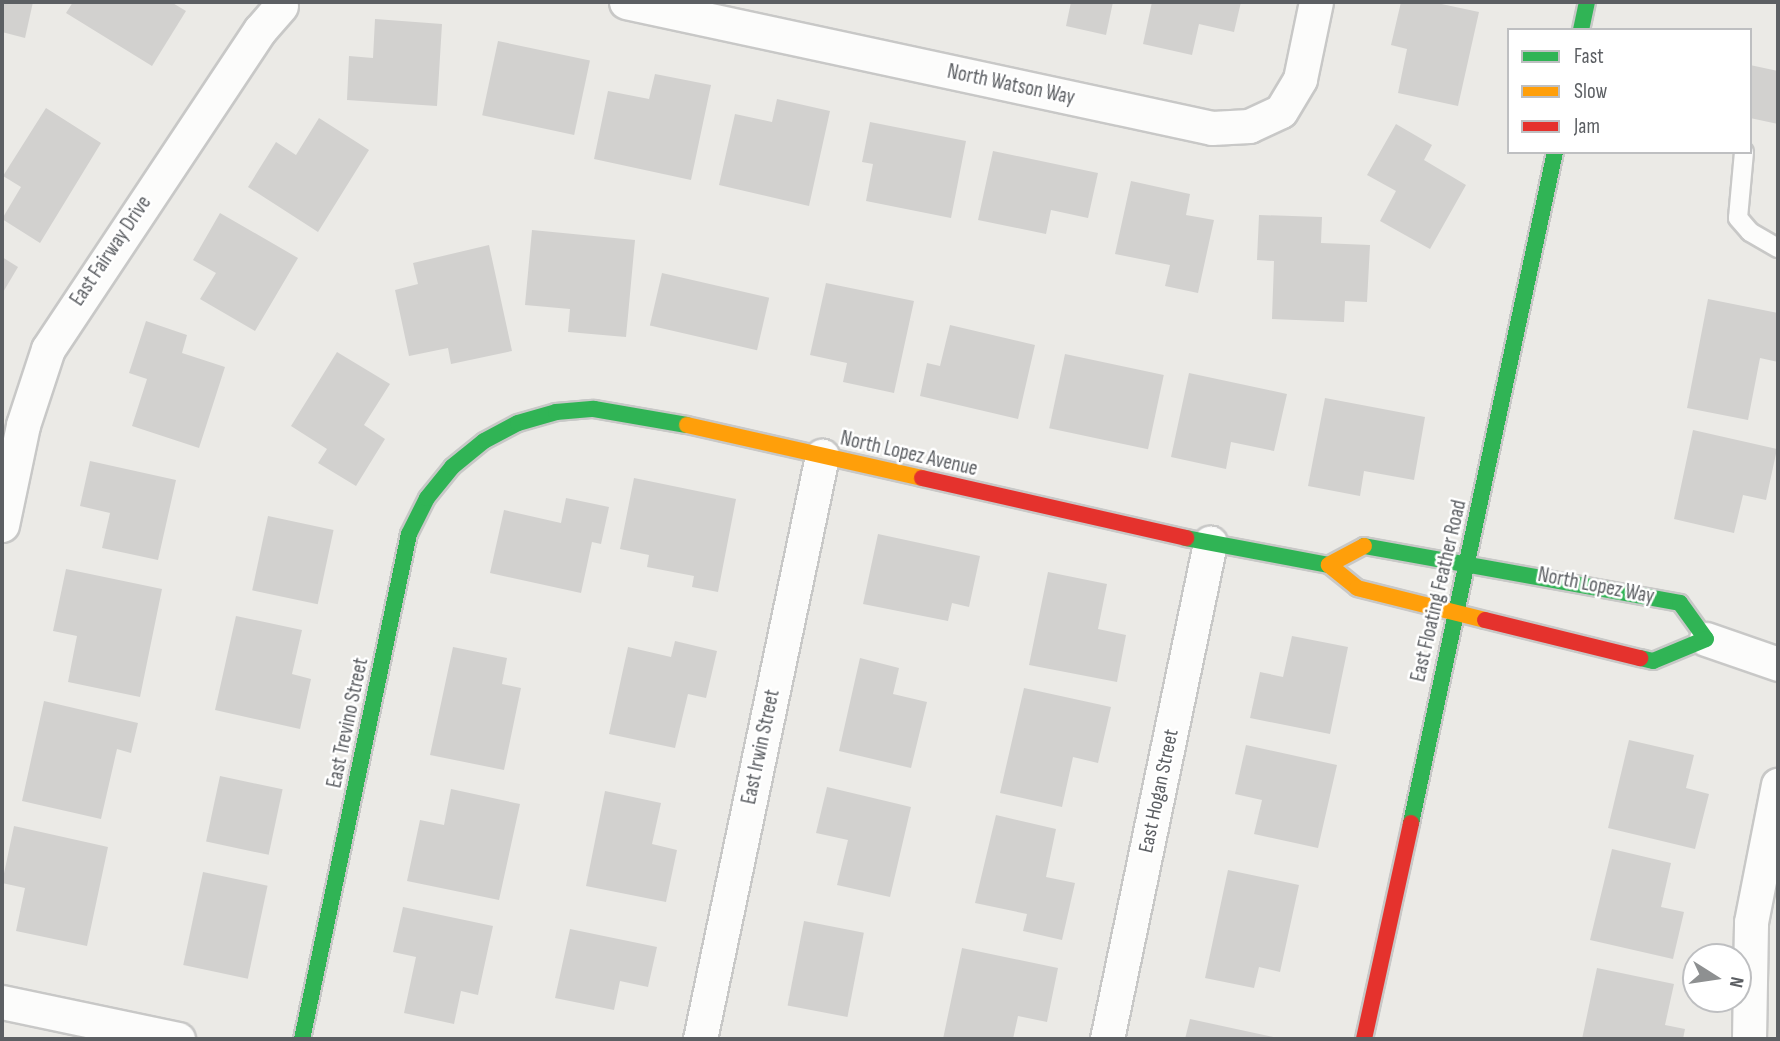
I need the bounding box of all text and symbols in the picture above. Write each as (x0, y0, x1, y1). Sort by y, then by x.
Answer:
legend (1507, 28, 1752, 154)
text: Fast (1574, 44, 1604, 69)
street label: North Watson Way (945, 59, 1077, 111)
text: Slow (1574, 79, 1607, 104)
text: Jam (1574, 114, 1600, 139)
street label: East Fairway Drive (65, 191, 157, 311)
street label: North Lopez Avenue (838, 426, 980, 482)
street label: East Floating Feather Road (1406, 498, 1472, 684)
street label: North Lopez Way (1536, 562, 1656, 610)
street label: East Trevino Street (322, 656, 374, 790)
street label: East Irwin Street (737, 687, 785, 807)
street label: East Hogan Street (1134, 727, 1184, 855)
north arrow (1682, 943, 1752, 1013)
text: N (1724, 975, 1748, 989)

